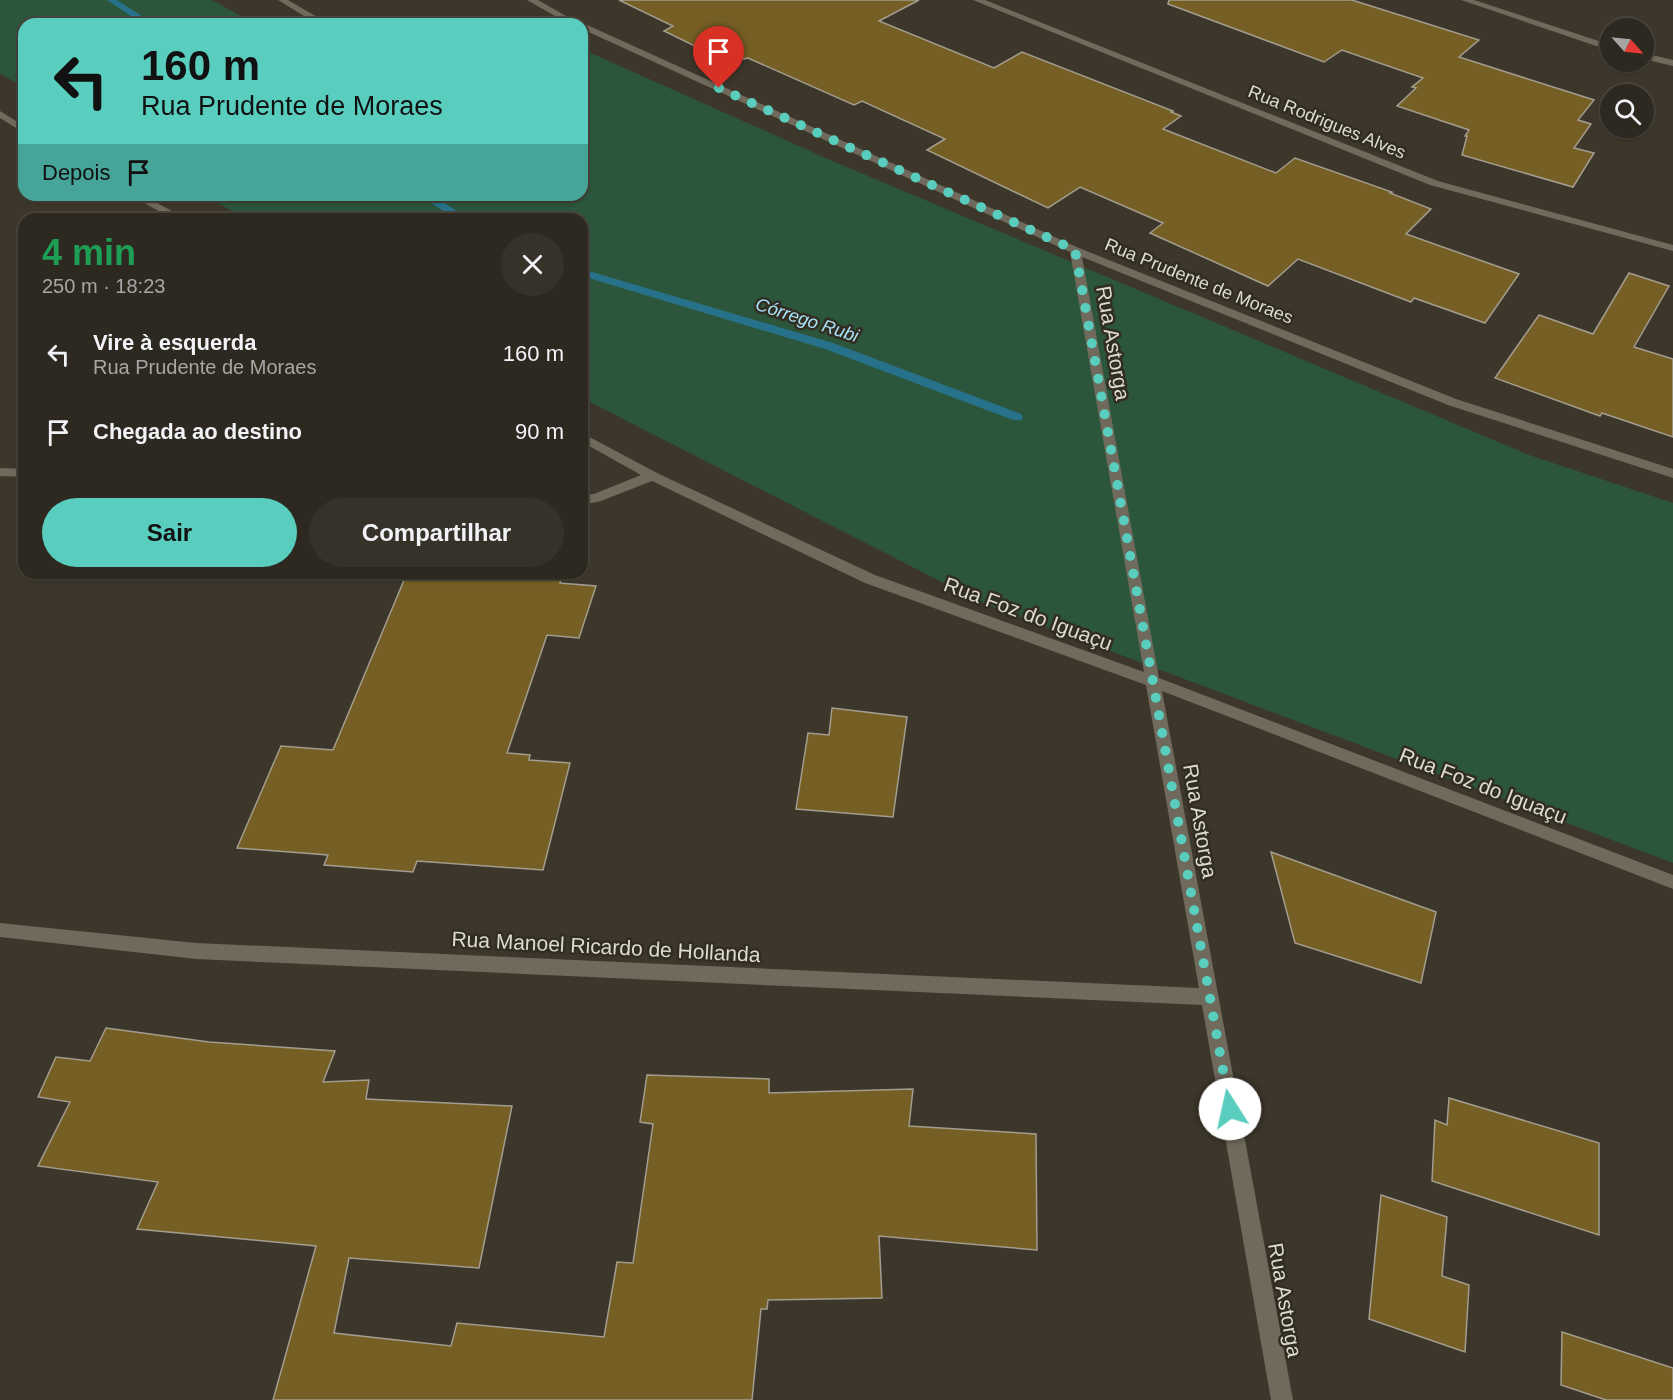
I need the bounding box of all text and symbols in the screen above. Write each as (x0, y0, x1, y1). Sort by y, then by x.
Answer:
north arrow (1600, 18, 1654, 72)
map controls (1600, 18, 1654, 138)
pin (693, 26, 744, 88)
icon: arrive (702, 35, 735, 68)
icon: left (42, 42, 120, 120)
text: 160 m (141, 42, 260, 89)
street label: Rua Rodrigues Alves (1245, 81, 1409, 163)
button: search (1600, 84, 1654, 138)
text: Rua Prudente de Moraes (141, 91, 443, 121)
icon: arrive (122, 156, 155, 189)
text: Depois (42, 160, 110, 185)
text: 4 min (42, 232, 136, 273)
button: close (501, 233, 564, 296)
street label: Rua Prudente de Moraes (1102, 234, 1296, 328)
text: 250 m · 18:23 (42, 275, 165, 297)
street label: Rua Astorga (1092, 284, 1135, 402)
water label: Córrego Rubi (753, 294, 862, 346)
text: Vire à esquerda (93, 330, 256, 355)
icon: left (42, 338, 75, 371)
text: 160 m (503, 341, 564, 366)
text: Rua Prudente de Moraes (93, 356, 316, 378)
icon: arrive (42, 416, 75, 449)
text: Chegada ao destino (93, 419, 302, 444)
text: 90 m (515, 419, 564, 444)
button: Sair (42, 498, 297, 567)
button: Compartilhar (309, 498, 564, 567)
street label: Rua Foz do Iguaçu (941, 572, 1115, 655)
street label: Rua Foz do Iguaçu (1396, 743, 1570, 828)
street label: Rua Astorga (1179, 762, 1222, 880)
street label: Rua Manoel Ricardo de Hollanda (451, 927, 761, 966)
position arrow (1198, 1077, 1262, 1141)
street label: Rua Astorga (1264, 1241, 1307, 1359)

